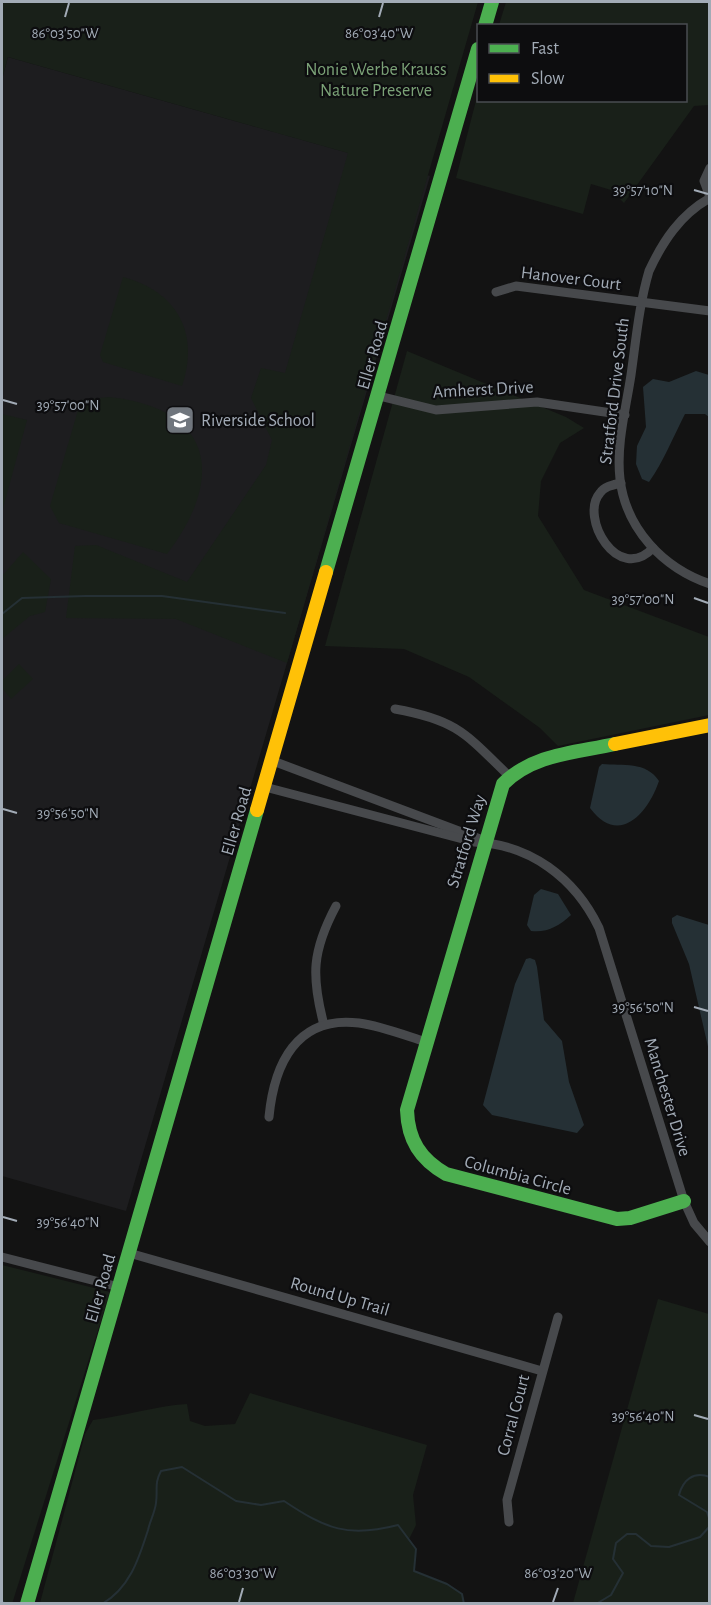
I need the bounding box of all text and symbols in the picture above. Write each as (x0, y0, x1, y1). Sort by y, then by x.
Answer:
legend (477, 24, 687, 102)
text: 86°03'50"W (31, 26, 99, 41)
text: 86°03'40"W (345, 26, 414, 41)
text: Fast (531, 40, 559, 58)
park label: Nonie Werbe Krauss Nature Preserve (305, 61, 447, 100)
text: Slow (531, 70, 564, 88)
text: 39°57'10"N (613, 183, 673, 198)
street label: Hanover Court (520, 264, 622, 294)
street label: Stratford Drive South (597, 317, 633, 465)
street label: Eller Road (355, 319, 391, 392)
street label: Amherst Drive (432, 378, 534, 402)
text: 39°57'00"N (37, 398, 99, 413)
school or university icon: Riverside School (164, 404, 196, 436)
place label: Riverside School (201, 412, 315, 430)
text: 39°57'00"N (612, 592, 674, 607)
street label: Eller Road (219, 785, 255, 858)
street label: Stratford Way (444, 792, 490, 890)
text: 39°56'50"N (37, 806, 99, 821)
text: 39°56'50"N (612, 1000, 674, 1015)
street label: Manchester Drive (640, 1036, 694, 1159)
street label: Columbia Circle (462, 1153, 573, 1199)
text: 39°56'40"N (36, 1215, 100, 1230)
street label: Eller Road (83, 1252, 119, 1325)
street label: Round Up Trail (288, 1274, 391, 1320)
street label: Corral Court (495, 1372, 533, 1458)
text: 39°56'40"N (611, 1409, 675, 1424)
text: 86°03'30"W (209, 1566, 277, 1581)
text: 86°03'20"W (524, 1566, 592, 1581)

